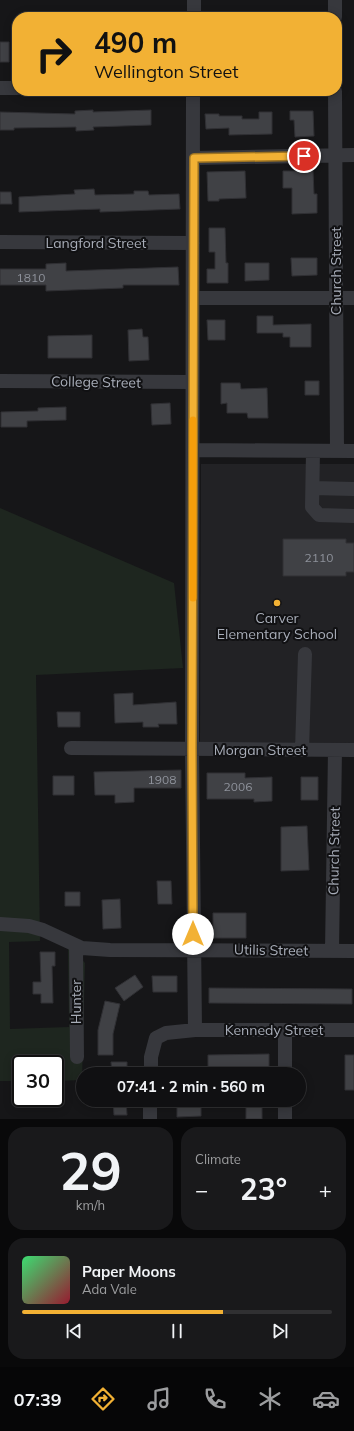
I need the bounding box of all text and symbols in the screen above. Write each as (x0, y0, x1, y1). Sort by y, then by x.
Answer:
text: 490 m (94, 25, 177, 60)
icon: right (28, 28, 80, 80)
text: Wellington Street (94, 60, 239, 83)
pin (287, 139, 321, 173)
icon: arrive (293, 145, 315, 167)
street label: Church Street (327, 227, 345, 315)
street label: Langford Street (46, 234, 147, 252)
house number: 1810 (17, 270, 45, 285)
street label: College Street (51, 372, 141, 392)
house number: 2110 (305, 550, 333, 565)
marker: Carver Elementary School (272, 598, 282, 608)
place label: Carver Elementary School (217, 609, 337, 643)
street label: Morgan Street (214, 741, 306, 759)
house number: 1908 (148, 772, 176, 787)
house number: 2006 (224, 779, 252, 794)
street label: Church Street (324, 807, 344, 895)
position arrow (172, 913, 214, 955)
street label: Utilis Street (234, 940, 308, 960)
street label: Hunter (67, 979, 85, 1024)
street label: Kennedy Street (225, 1021, 323, 1039)
speed limit sign: 30 (12, 1055, 64, 1107)
text: 07:41 · 2 min · 560 m (117, 1077, 265, 1096)
text: 29 (59, 1138, 122, 1203)
text: Climate (195, 1151, 241, 1167)
text: 23° (240, 1170, 287, 1208)
text: − (195, 1176, 208, 1204)
text: + (319, 1176, 332, 1204)
text: km/h (76, 1197, 105, 1213)
text: Paper Moons (82, 1262, 176, 1281)
text: Ada Vale (82, 1281, 137, 1297)
icon: previous (63, 1320, 85, 1342)
icon: pause (166, 1320, 188, 1342)
icon: next (269, 1320, 291, 1342)
icon: directions (89, 1385, 117, 1413)
icon: music (145, 1385, 173, 1413)
icon: phone (201, 1385, 229, 1413)
icon: climate (256, 1385, 284, 1413)
icon: car (312, 1385, 340, 1413)
text: 07:39 (14, 1388, 62, 1411)

